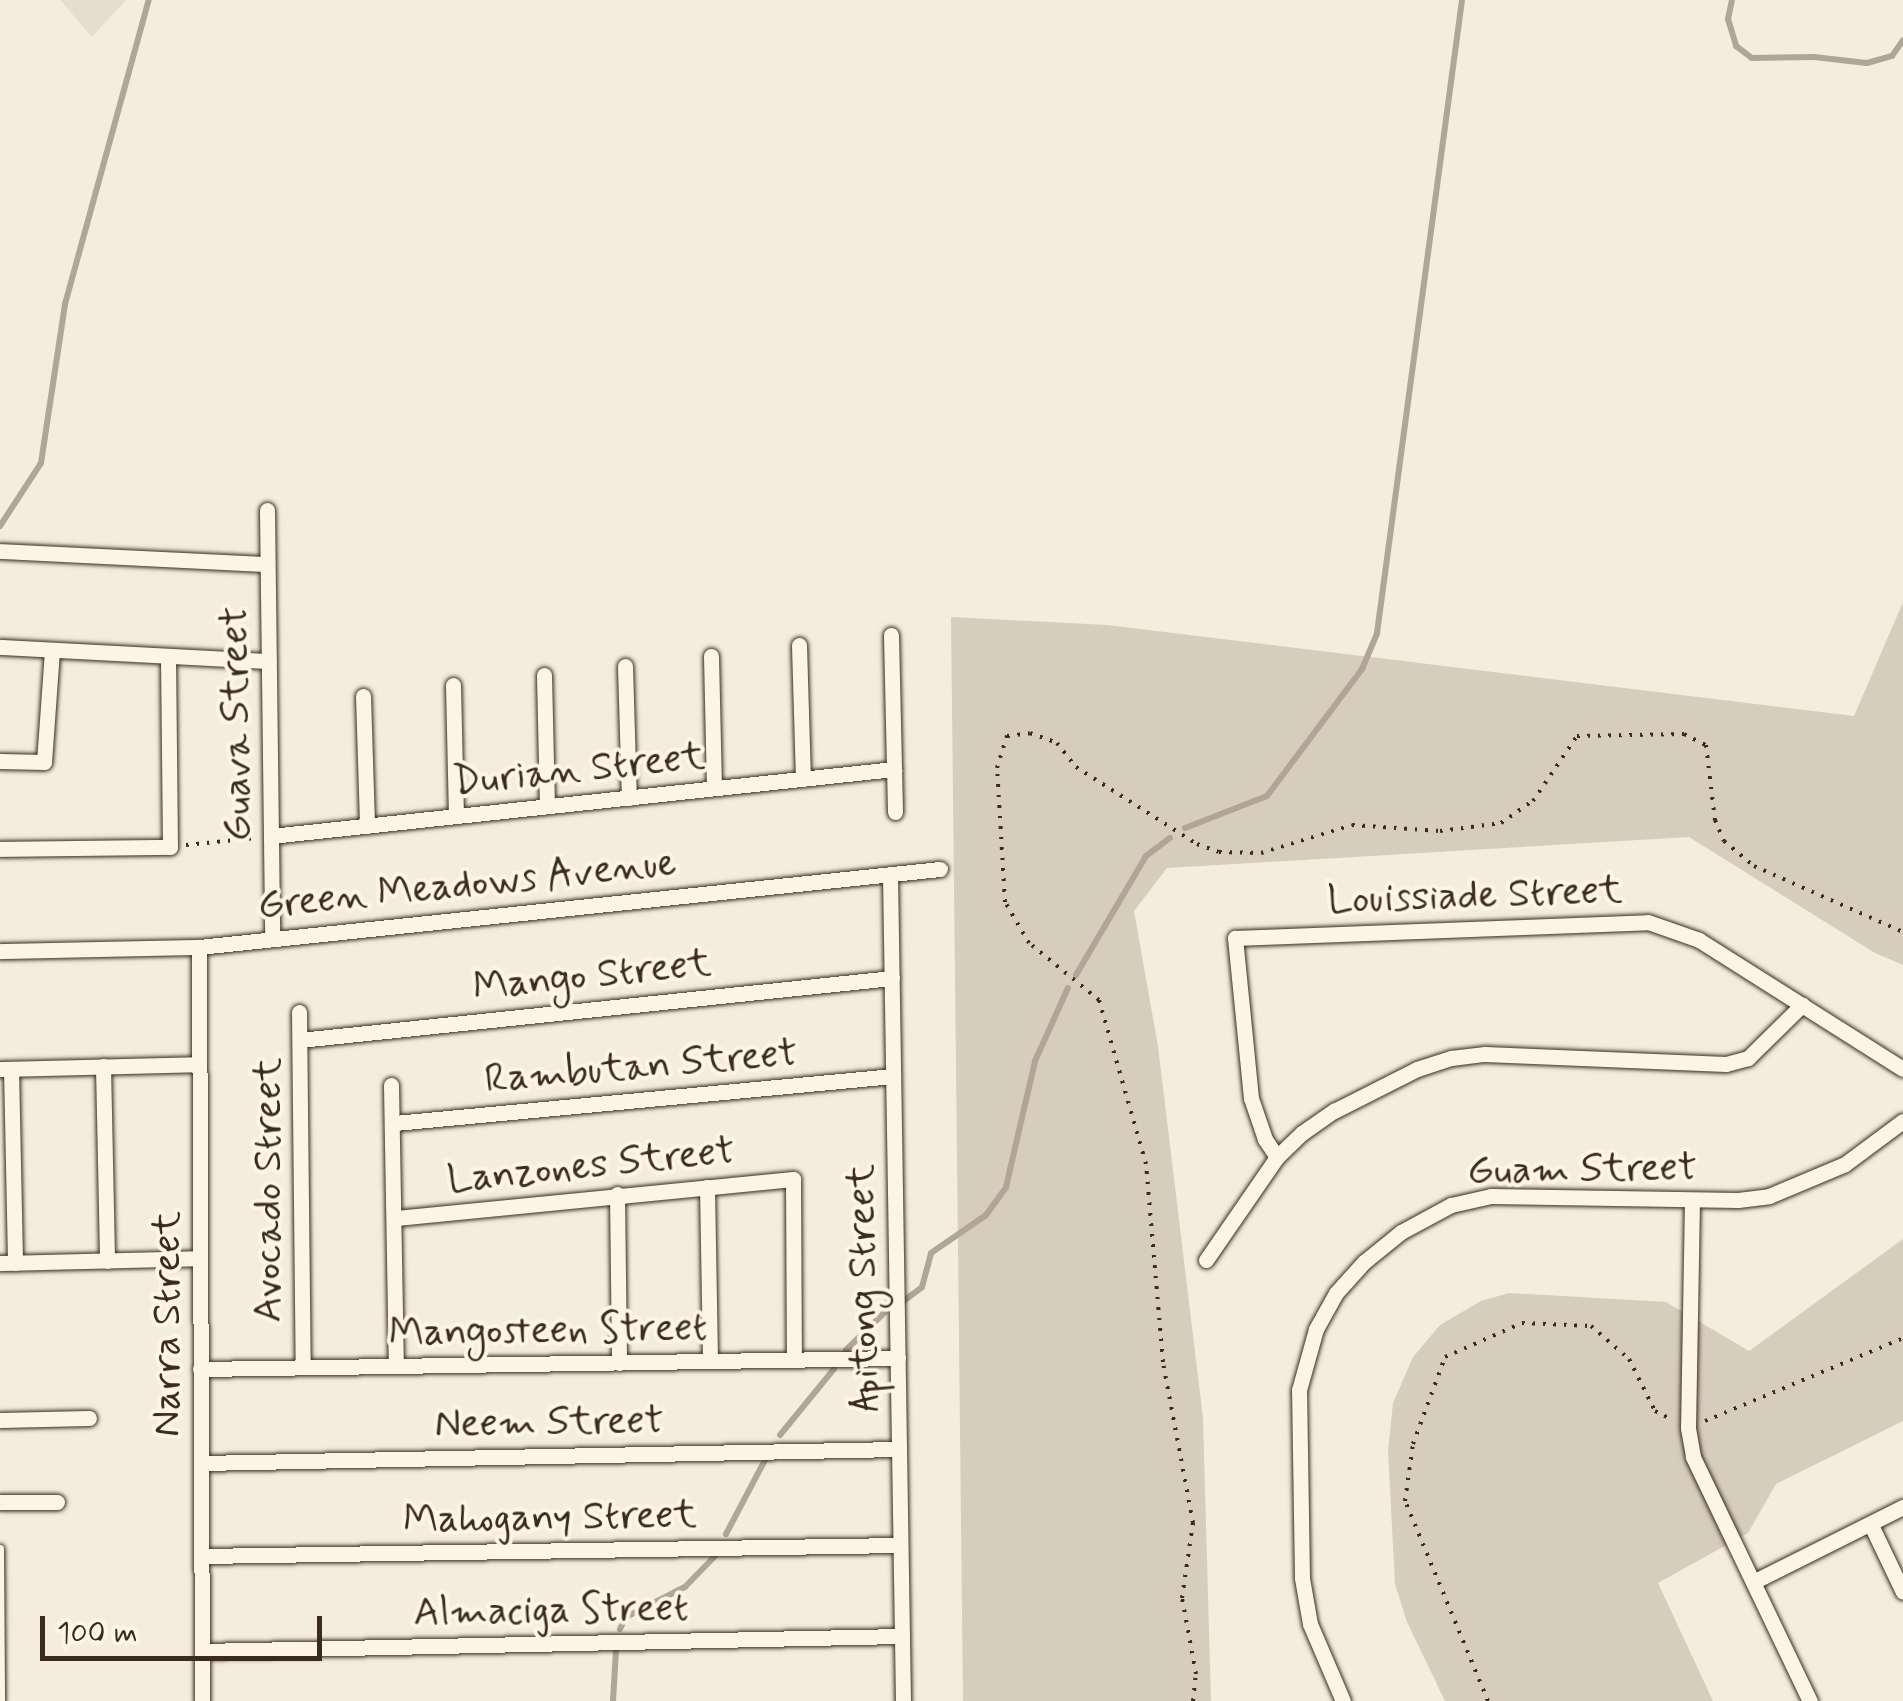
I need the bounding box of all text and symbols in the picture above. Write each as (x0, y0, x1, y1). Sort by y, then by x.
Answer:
street label: Guava Street (211, 607, 263, 841)
street label: Durian Street (451, 733, 707, 807)
street label: Green Meadows Avenue (258, 839, 676, 931)
street label: Louissiade Street (1327, 867, 1623, 925)
street label: Mango Street (471, 940, 713, 1012)
street label: Rambutan Street (484, 1030, 798, 1104)
street label: Avocado Street (245, 1058, 293, 1322)
street label: Lanzones Street (446, 1127, 736, 1205)
street label: Guam Street (1468, 1144, 1696, 1196)
street label: Apitong Street (838, 1164, 890, 1412)
street label: Narra Street (144, 1211, 192, 1437)
street label: Mangosteen Street (385, 1304, 711, 1358)
street label: Neem Street (435, 1397, 663, 1449)
street label: Mahogany Street (403, 1491, 697, 1545)
street label: Almaciga Street (410, 1585, 692, 1637)
scale bar (45, 1596, 328, 1658)
text: 100 m (57, 1614, 138, 1653)

